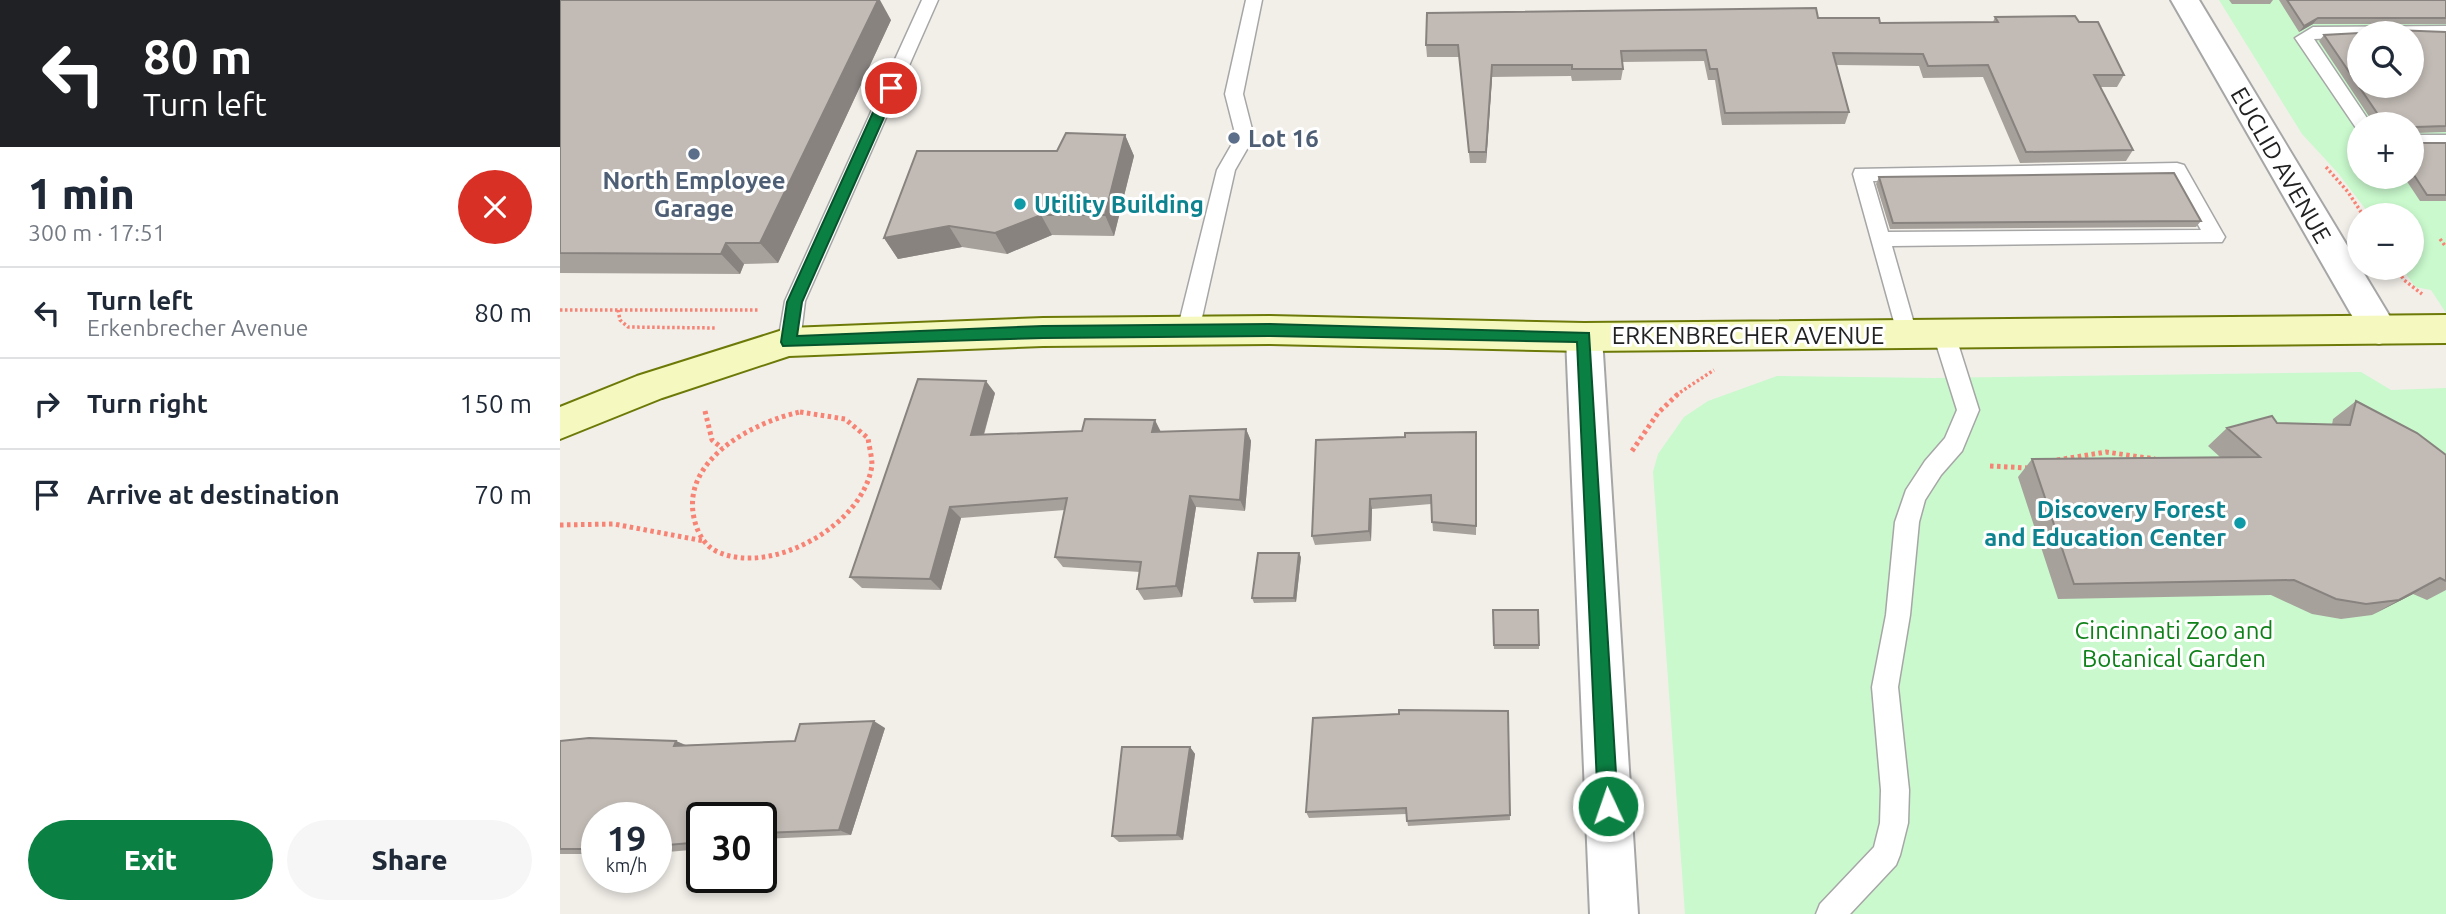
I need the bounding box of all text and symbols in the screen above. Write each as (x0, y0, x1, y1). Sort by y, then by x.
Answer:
map controls (2347, 21, 2424, 280)
button: search (2347, 21, 2424, 98)
icon: left (28, 28, 119, 119)
text: 80 m (143, 28, 252, 83)
pin (861, 58, 921, 118)
icon: arrive (872, 69, 910, 107)
street label: EUCLID AVENUE (2226, 82, 2336, 248)
text: Turn left (143, 86, 267, 122)
button: + (2347, 112, 2424, 189)
place label: Lot 16 (1248, 125, 1319, 152)
marker: Lot 16 (1226, 130, 1242, 146)
marker: North Employee Garage (686, 146, 702, 162)
place label: North Employee Garage (602, 167, 786, 222)
text: 1 min (28, 170, 135, 217)
button: close (458, 170, 532, 244)
place label: Utility Building (1034, 191, 1204, 218)
marker: Utility Building (1012, 196, 1028, 212)
button: − (2347, 203, 2424, 280)
text: 300 m · 17:51 (28, 220, 166, 245)
text: Turn left (87, 286, 193, 315)
icon: left (28, 294, 66, 332)
text: 80 m (474, 298, 532, 327)
text: Erkenbrecher Avenue (87, 315, 309, 340)
street label: ERKENBRECHER AVENUE (1612, 322, 1884, 349)
icon: right (28, 385, 66, 423)
text: Turn right (87, 389, 208, 418)
text: 150 m (460, 389, 532, 418)
icon: arrive (28, 476, 66, 514)
text: Arrive at destination (87, 480, 340, 509)
text: 70 m (474, 480, 532, 509)
place label: Discovery Forest and Education Center (1984, 496, 2226, 551)
marker: Discovery Forest and Education Center (2232, 515, 2248, 531)
park label: Cincinnati Zoo and Botanical Garden (2075, 617, 2273, 672)
position arrow (1571, 769, 1645, 843)
speed limit sign: 30 (686, 802, 777, 893)
text: 19 (607, 818, 646, 858)
button: Exit (28, 820, 273, 900)
button: Share (287, 820, 532, 900)
text: km/h (606, 855, 647, 875)

